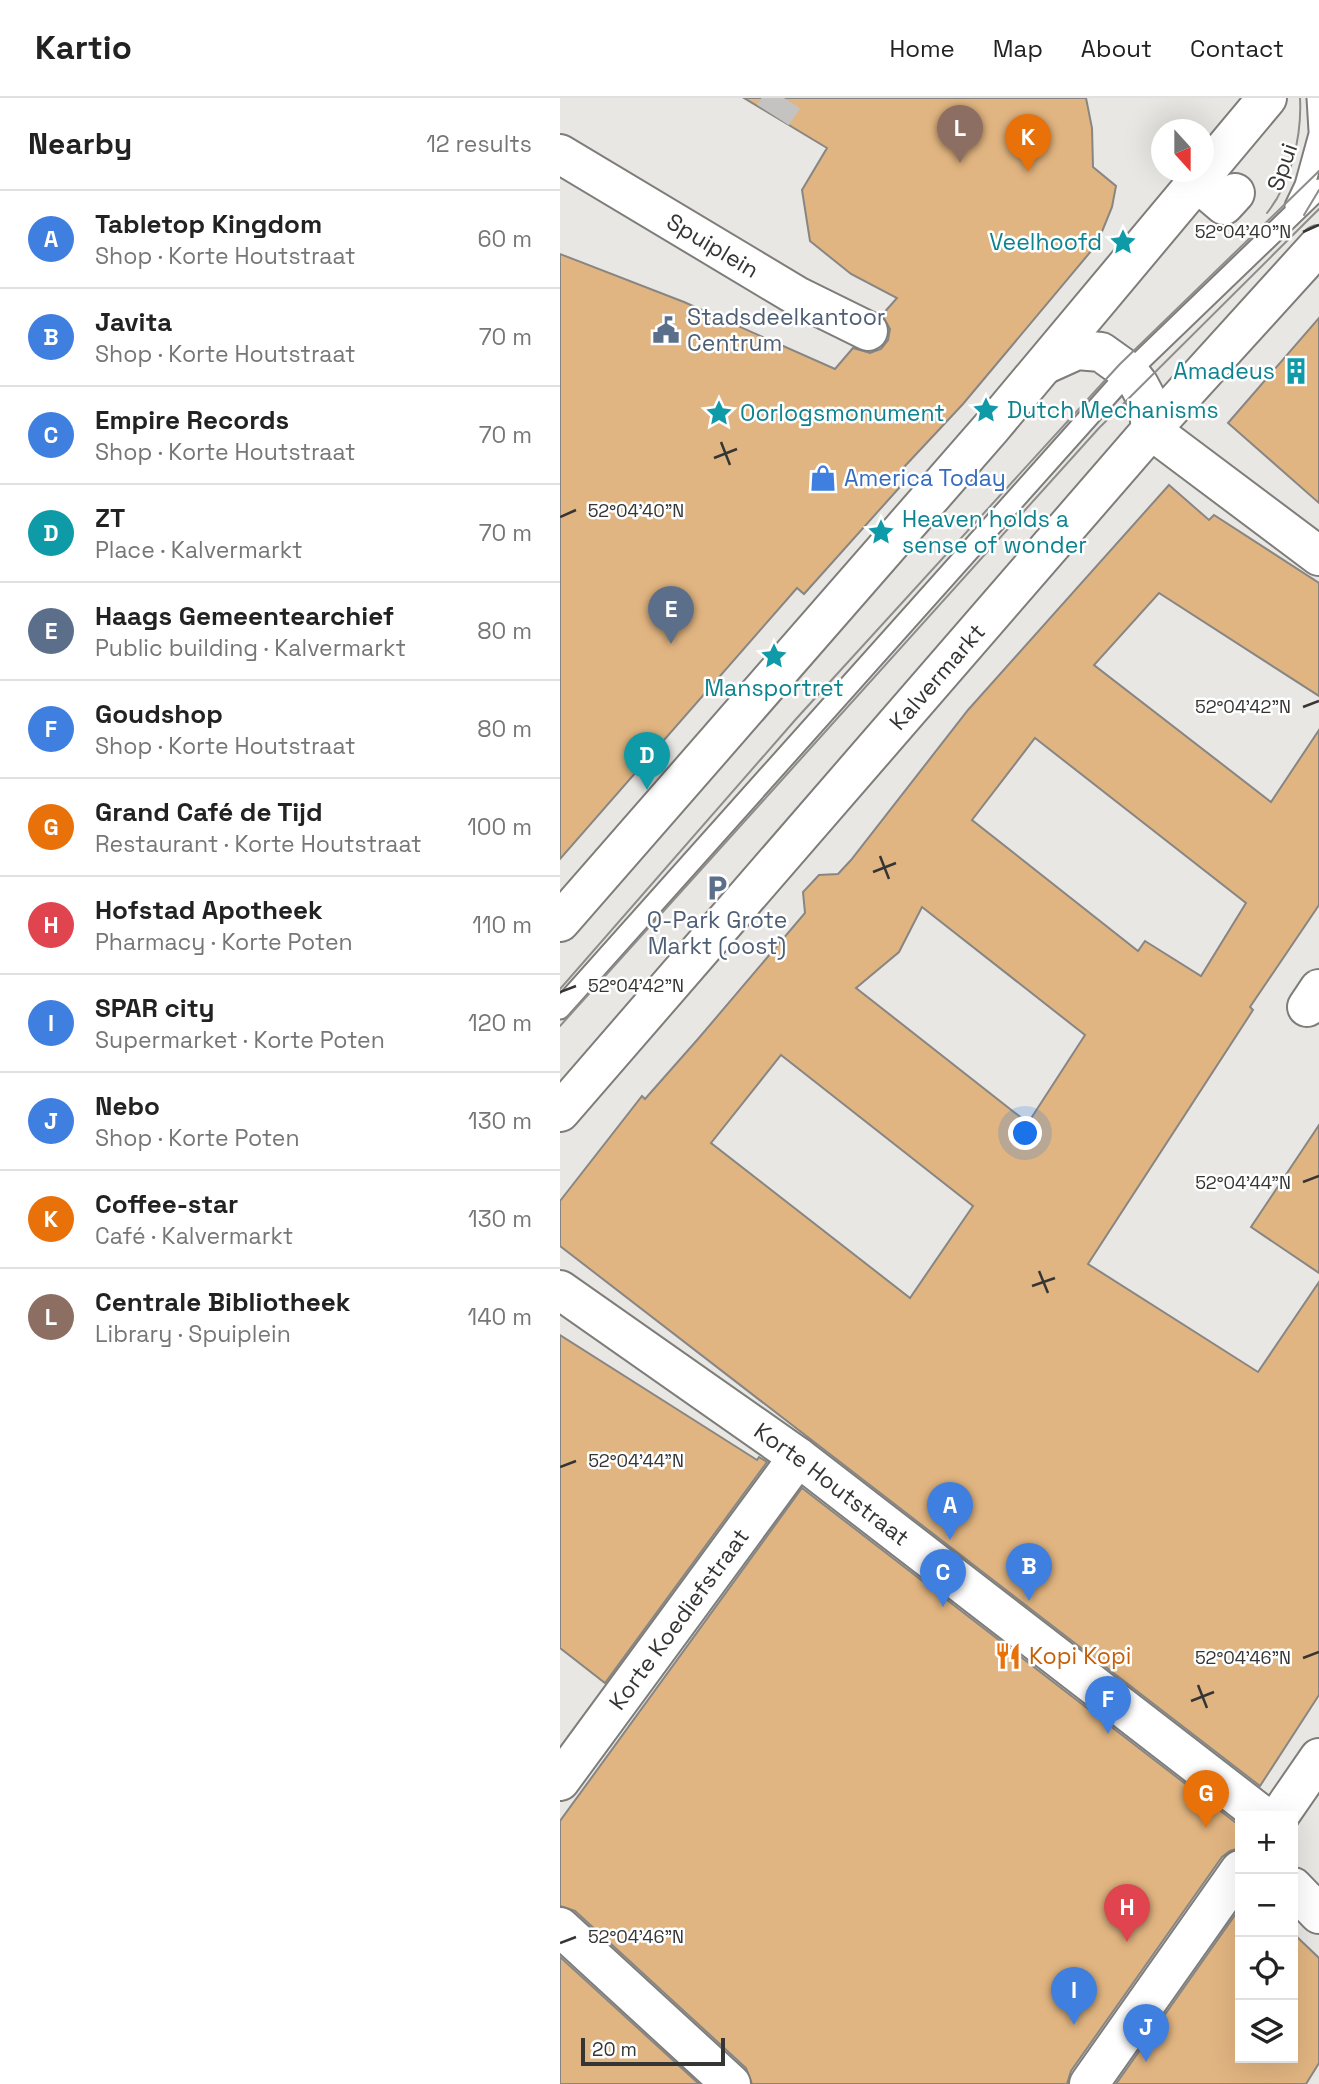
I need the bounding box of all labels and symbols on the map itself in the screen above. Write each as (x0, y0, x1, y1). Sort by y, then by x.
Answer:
pin: L (937, 105, 983, 163)
pin: K (1005, 114, 1051, 172)
north arrow (1151, 119, 1214, 182)
street label: Spui (1260, 139, 1304, 195)
street label: Spuiplein (661, 206, 764, 285)
text: 52°04'40"N (1195, 220, 1291, 243)
place label: Veelhoofd (989, 227, 1102, 257)
place icon: Veelhoofd (1108, 227, 1138, 257)
place label: Stadsdeelkantoor Centrum (687, 302, 886, 358)
public building icon: Stadsdeelkantoor Centrum (651, 315, 681, 345)
place label: Amadeus (1173, 356, 1275, 386)
building icon: Amadeus (1281, 356, 1311, 386)
place icon: Dutch Mechanisms (971, 395, 1001, 425)
place label: Dutch Mechanisms (1007, 395, 1219, 425)
place icon: Oorlogsmonument (704, 398, 734, 428)
place label: Oorlogsmonument (740, 398, 945, 428)
shop icon: America Today (808, 463, 838, 493)
place label: America Today (844, 463, 1006, 493)
text: 52°04'40"N (588, 499, 684, 522)
place label: Heaven holds a sense of wonder (902, 504, 1087, 560)
place icon: Heaven holds a sense of wonder (866, 517, 896, 547)
pin: E (648, 586, 694, 644)
street label: Kalvermarkt (883, 617, 992, 736)
place icon: Mansportret (759, 641, 789, 671)
place label: Mansportret (704, 673, 844, 703)
text: 52°04'42"N (1195, 695, 1291, 718)
pin: D (624, 732, 670, 790)
parking icon: Q-Park Grote Markt (oost) (702, 873, 732, 903)
place label: Q-Park Grote Markt (oost) (647, 905, 787, 961)
text: 52°04'42"N (588, 974, 684, 997)
your location (1008, 1116, 1042, 1150)
text: 52°04'44"N (1195, 1171, 1291, 1194)
street label: Korte Houtstraat (748, 1416, 916, 1553)
text: 52°04'44"N (588, 1449, 684, 1472)
pin: A (927, 1482, 973, 1540)
street label: Korte Koediefstraat (602, 1522, 756, 1716)
pin: B (1006, 1543, 1052, 1601)
pin: C (920, 1549, 966, 1607)
restaurant icon: Kopi Kopi (993, 1641, 1023, 1671)
place label: Kopi Kopi (1029, 1641, 1131, 1671)
text: 52°04'46"N (1195, 1646, 1291, 1669)
pin: F (1085, 1676, 1131, 1734)
pin: G (1183, 1770, 1229, 1828)
pin: H (1104, 1884, 1150, 1942)
text: 52°04'46"N (588, 1925, 684, 1948)
pin: I (1051, 1967, 1097, 2025)
pin: J (1123, 2004, 1169, 2062)
scale bar (581, 2035, 724, 2067)

